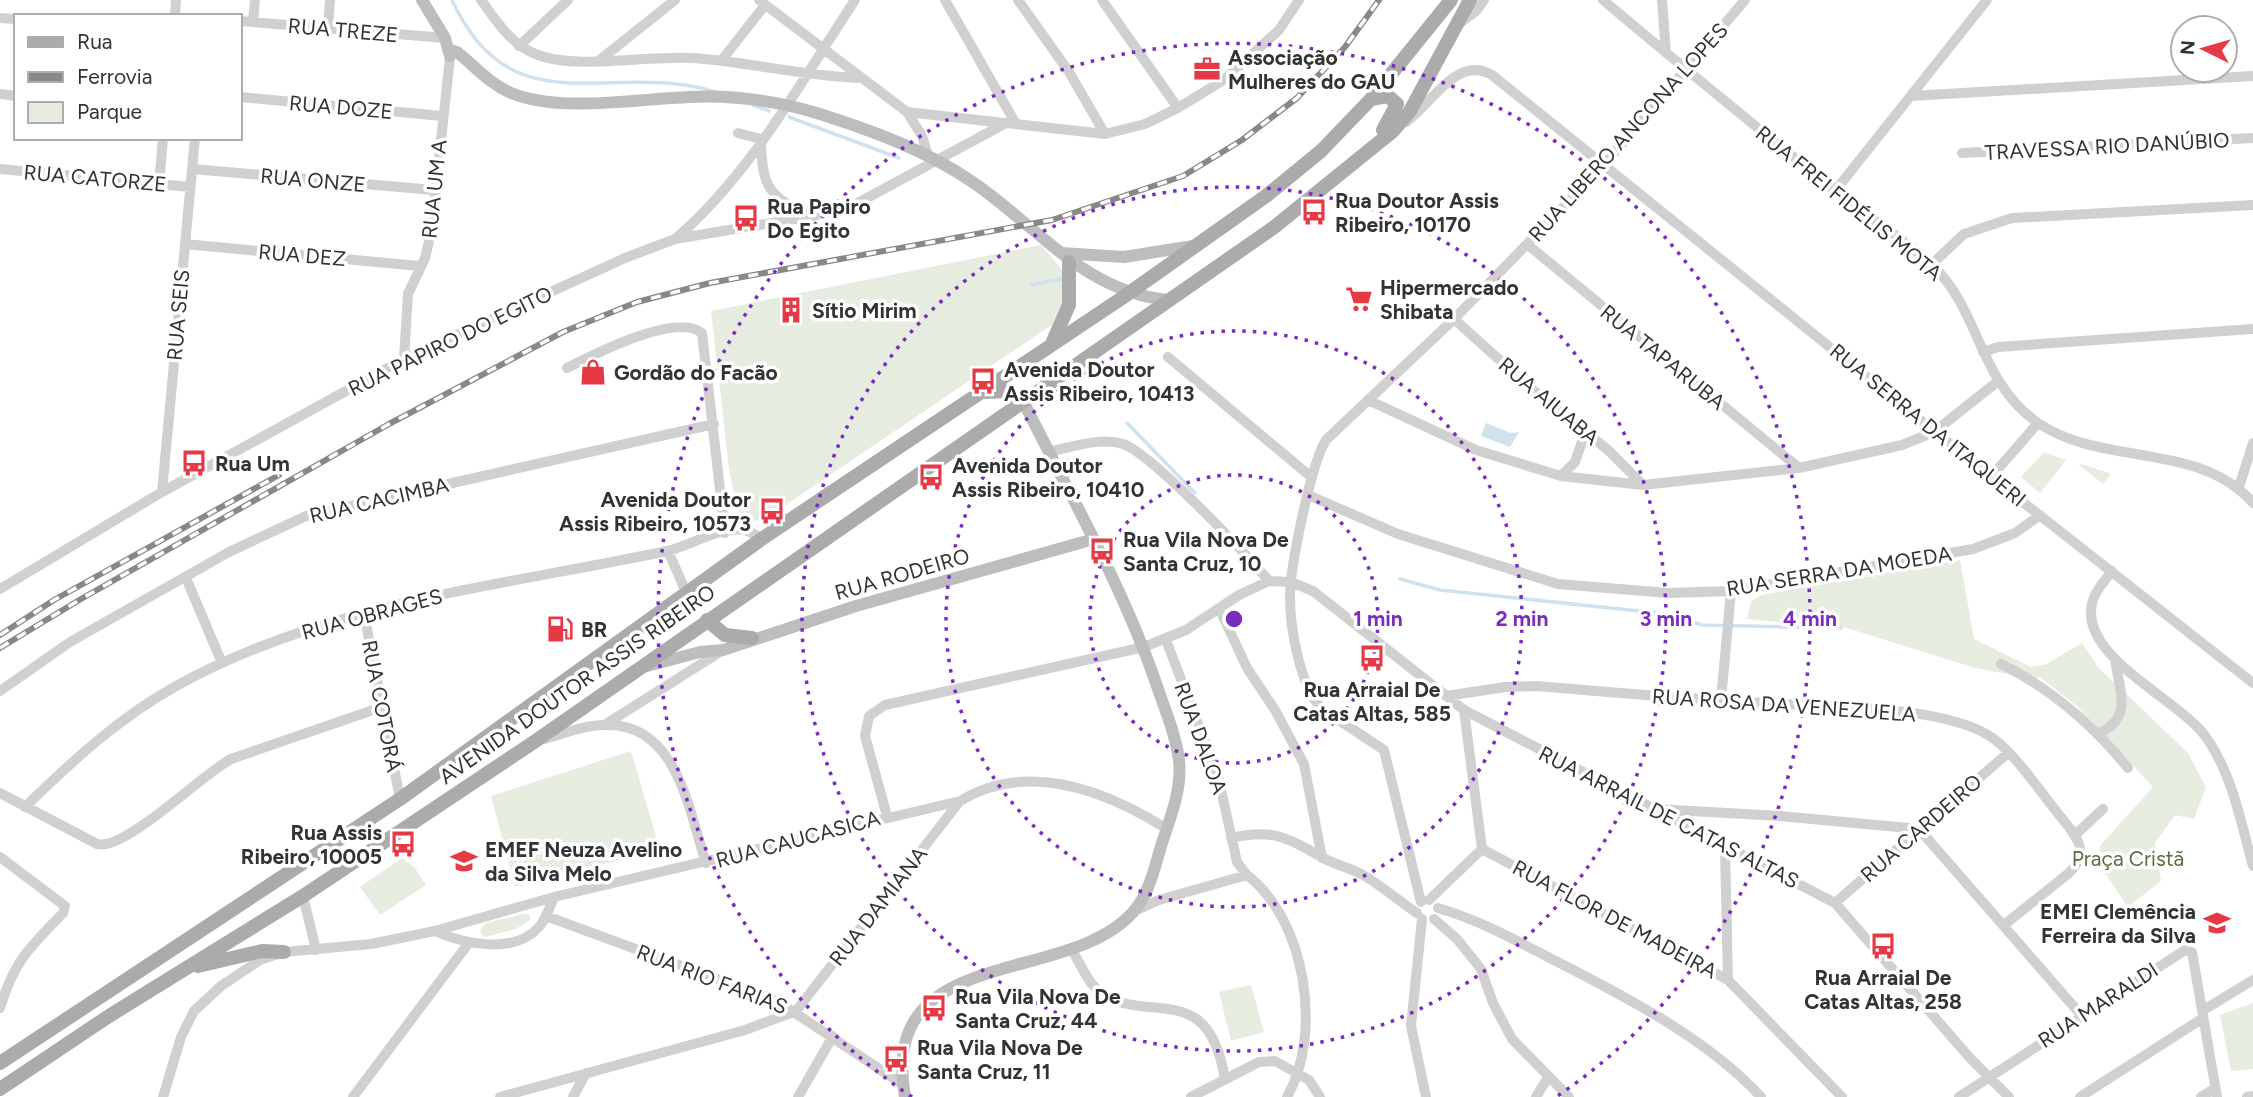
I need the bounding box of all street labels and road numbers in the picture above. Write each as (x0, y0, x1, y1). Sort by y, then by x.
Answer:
street label: RUA TREZE (287, 13, 399, 47)
street label: RUA LIBERO ANCONA LOPES (1523, 17, 1733, 247)
street label: RUA DOZE (288, 90, 394, 124)
street label: RUA FREI FIDÉLIS MOTA (1751, 120, 1947, 286)
street label: TRAVESSA RIO DANÚBIO (1984, 127, 2230, 165)
street label: RUA UM A (416, 138, 452, 240)
street label: RUA CATORZE (22, 159, 168, 197)
street label: RUA ONZE (259, 163, 367, 197)
street label: RUA DEZ (257, 239, 347, 271)
street label: RUA SEIS (162, 268, 194, 362)
street label: RUA PAPIRO DO EGITO (344, 281, 556, 401)
street label: RUA TAPARUBA (1596, 299, 1730, 415)
street label: RUA SERRA DA ITAQUERI (1825, 338, 2031, 512)
street label: RUA AIUABA (1494, 352, 1604, 450)
street label: RUA CACIMBA (307, 472, 451, 528)
street label: RUA SERRA DA MOEDA (1725, 541, 1953, 601)
street label: RUA RODEIRO (832, 543, 972, 605)
street label: AVENIDA DOUTOR ASSIS RIBEIRO (434, 579, 720, 789)
street label: RUA OBRAGES (299, 583, 445, 645)
street label: RUA COTORÁ (357, 638, 407, 774)
street label: RUA DALOA (1169, 679, 1233, 797)
street label: RUA ROSA DA VENEZUELA (1651, 683, 1917, 727)
street label: RUA ARRAIL DE CATAS ALTAS (1535, 740, 1803, 894)
street label: RUA CARDEIRO (1855, 769, 1987, 887)
street label: RUA CAUCASICA (713, 805, 883, 873)
street label: RUA DAMIANA (824, 841, 932, 971)
street label: RUA FLOR DE MADEIRA (1508, 854, 1722, 984)
street label: RUA RIO FARIAS (633, 939, 791, 1019)
street label: RUA MARALDI (2033, 957, 2163, 1053)

